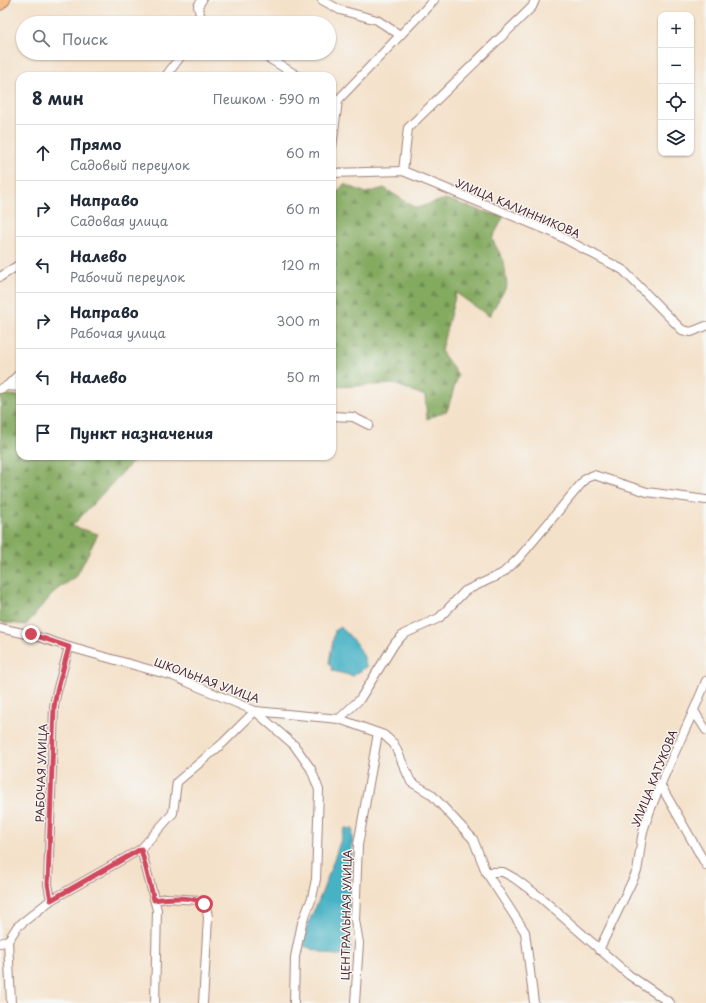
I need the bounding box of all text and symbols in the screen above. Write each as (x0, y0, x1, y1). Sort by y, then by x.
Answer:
map controls (658, 12, 694, 156)
button: + (658, 12, 694, 48)
search box (16, 16, 336, 60)
icon: search (30, 27, 52, 49)
text: Поиск (62, 27, 108, 50)
button: − (658, 48, 694, 84)
button: locate (658, 84, 694, 120)
text: 8 мин (32, 85, 84, 111)
text: Пешком · 590 m (213, 89, 320, 108)
button: layers (658, 120, 694, 156)
text: Прямо (70, 132, 121, 155)
icon: ahead (32, 142, 54, 164)
text: 60 m (286, 143, 320, 162)
text: Садовый переулок (70, 155, 190, 174)
street label: УЛИЦА КАЛИННИКОВА (453, 174, 583, 242)
text: Направо (70, 188, 139, 211)
icon: right (32, 198, 54, 220)
text: 60 m (286, 199, 320, 218)
text: Садовая улица (70, 211, 168, 230)
text: Налево (70, 244, 127, 267)
icon: left (32, 254, 54, 276)
text: 120 m (281, 255, 320, 274)
text: Рабочий переулок (70, 267, 185, 286)
text: Направо (70, 300, 139, 323)
icon: right (32, 310, 54, 332)
text: 300 m (276, 311, 320, 330)
text: Рабочая улица (70, 323, 166, 342)
text: Налево (70, 365, 127, 388)
icon: left (32, 366, 54, 388)
text: 50 m (286, 367, 320, 386)
text: Пункт назначения (70, 421, 213, 444)
icon: arrive (32, 422, 54, 444)
route end (22, 625, 40, 643)
street label: ШКОЛЬНАЯ УЛИЦА (152, 653, 263, 707)
street label: РАБОЧАЯ УЛИЦА (31, 723, 51, 823)
street label: УЛИЦА КАТУКОВА (627, 727, 681, 829)
street label: ЦЕНТРАЛЬНАЯ УЛИЦА (336, 849, 356, 980)
route start (195, 895, 213, 913)

